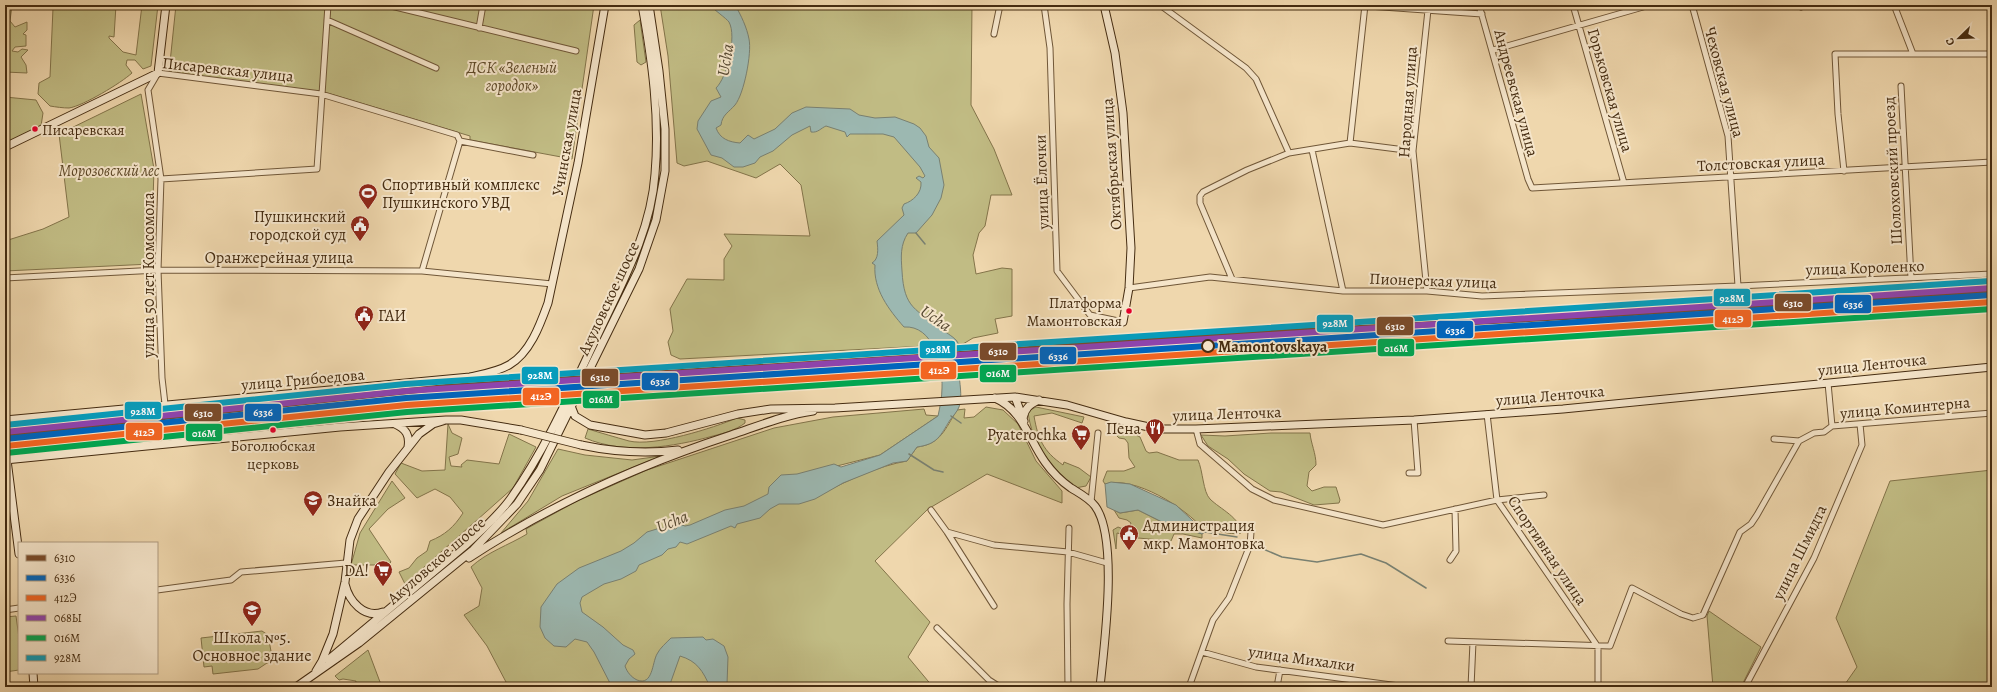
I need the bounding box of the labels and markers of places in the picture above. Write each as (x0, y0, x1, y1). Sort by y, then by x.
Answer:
place label: Писаревская (42, 120, 125, 140)
marker: Писаревская (30, 124, 40, 134)
place label: Спортивный комплекс Пушкинского УВД (382, 174, 540, 214)
sports icon: Спортивный комплекс Пушкинского УВД (357, 182, 379, 210)
place label: Пушкинский городской суд (249, 206, 346, 246)
public building icon: Пушкинский городской суд (349, 214, 371, 242)
place label: Платформа Мамонтовская (1027, 293, 1122, 331)
public building icon: ГАИ (353, 304, 375, 332)
place label: ГАИ (378, 305, 406, 327)
marker: Платформа Мамонтовская (1124, 306, 1134, 316)
place label: Mamontovskaya (1218, 336, 1328, 358)
marker: Mamontovskaya (1201, 339, 1215, 353)
restaurant icon: Пена (1144, 417, 1166, 445)
place label: Пена (1106, 418, 1142, 440)
supermarket icon: Pyaterochka (1070, 423, 1092, 451)
place label: Pyaterochka (987, 424, 1068, 446)
marker: Боголюбская церковь (268, 425, 278, 435)
place label: Боголюбская церковь (231, 436, 315, 474)
school or university icon: Знайка (302, 489, 324, 517)
place label: Знайка (327, 490, 377, 512)
place label: Администрация мкр. Мамонтовка (1142, 515, 1265, 555)
public building icon: Администрация мкр. Мамонтовка (1118, 523, 1140, 551)
supermarket icon: DA! (372, 559, 394, 587)
place label: DA! (344, 560, 369, 582)
school or university icon: Школа №5. Основное здание (241, 599, 263, 627)
place label: Школа №5. Основное здание (193, 627, 311, 667)

